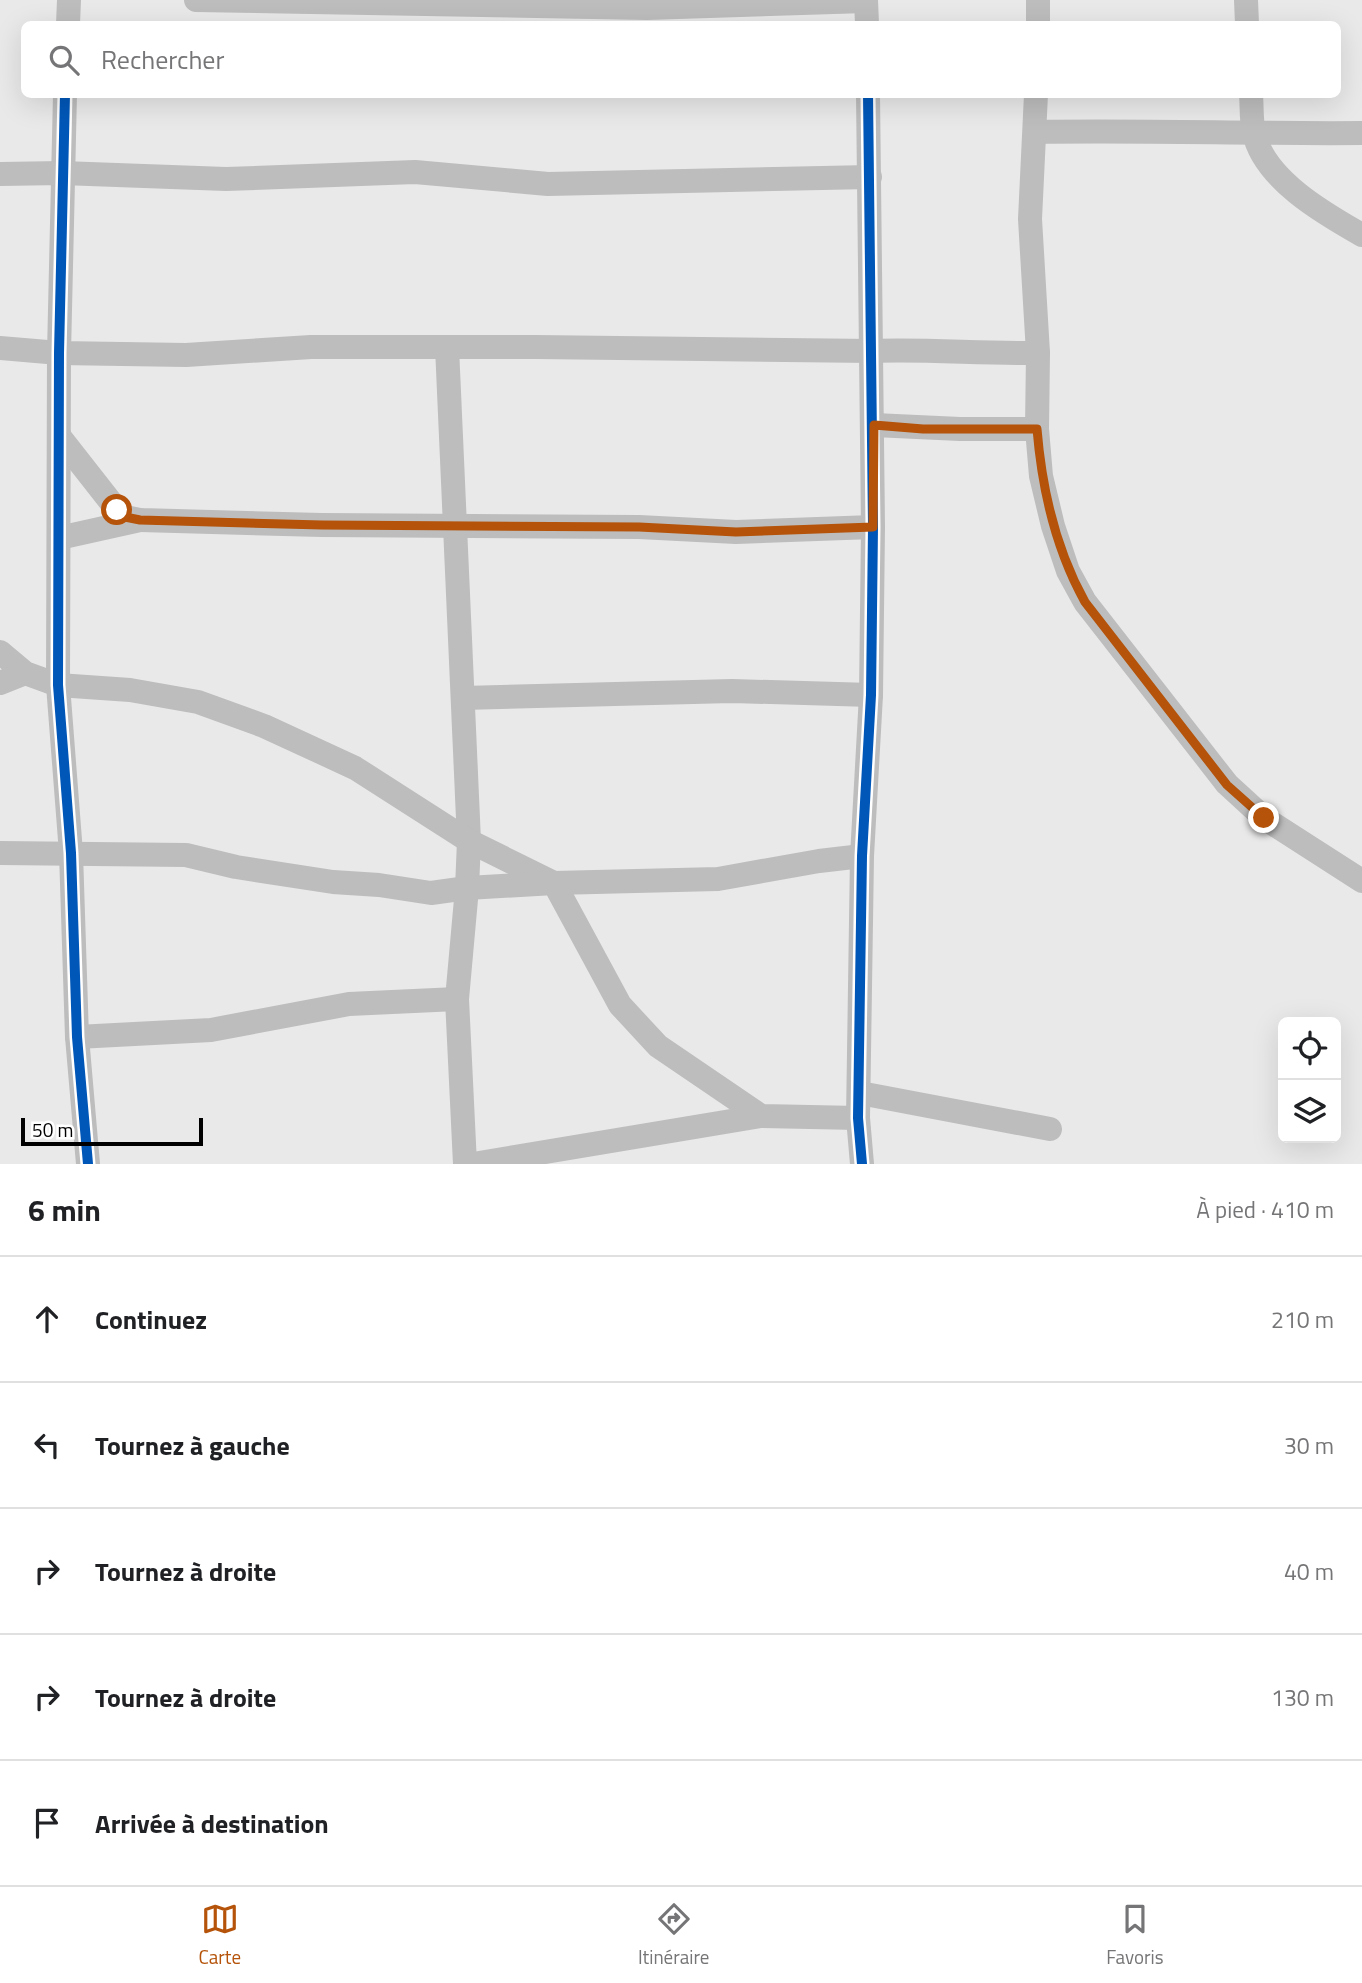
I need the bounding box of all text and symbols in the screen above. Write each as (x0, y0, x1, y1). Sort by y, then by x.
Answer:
search box (21, 21, 1341, 98)
text: Rechercher (101, 40, 225, 79)
icon: search (45, 41, 83, 79)
route start (101, 494, 132, 525)
route end (1248, 802, 1279, 833)
map controls (1278, 1017, 1341, 1143)
button: locate (1278, 1017, 1341, 1080)
button: layers (1278, 1080, 1341, 1143)
scale bar (21, 1115, 203, 1147)
text: 50 m (32, 1115, 73, 1144)
text: 6 min (28, 1187, 101, 1233)
text: À pied · 410 m (1196, 1192, 1334, 1227)
icon: ahead (28, 1300, 66, 1338)
text: Continuez (95, 1300, 207, 1339)
text: 210 m (1271, 1302, 1334, 1337)
icon: left (28, 1426, 66, 1464)
text: Tournez à gauche (95, 1426, 290, 1465)
text: 30 m (1284, 1428, 1334, 1463)
icon: right (28, 1552, 66, 1590)
text: Tournez à droite (95, 1552, 276, 1591)
text: 40 m (1284, 1554, 1334, 1589)
icon: right (28, 1678, 66, 1716)
text: Tournez à droite (95, 1678, 276, 1717)
text: 130 m (1271, 1680, 1334, 1715)
icon: arrive (28, 1804, 66, 1842)
text: Arrivée à destination (95, 1804, 329, 1843)
tab: Carte (198, 1900, 241, 1971)
tab: Itinéraire (638, 1900, 709, 1971)
tab: Favoris (1106, 1900, 1164, 1971)

